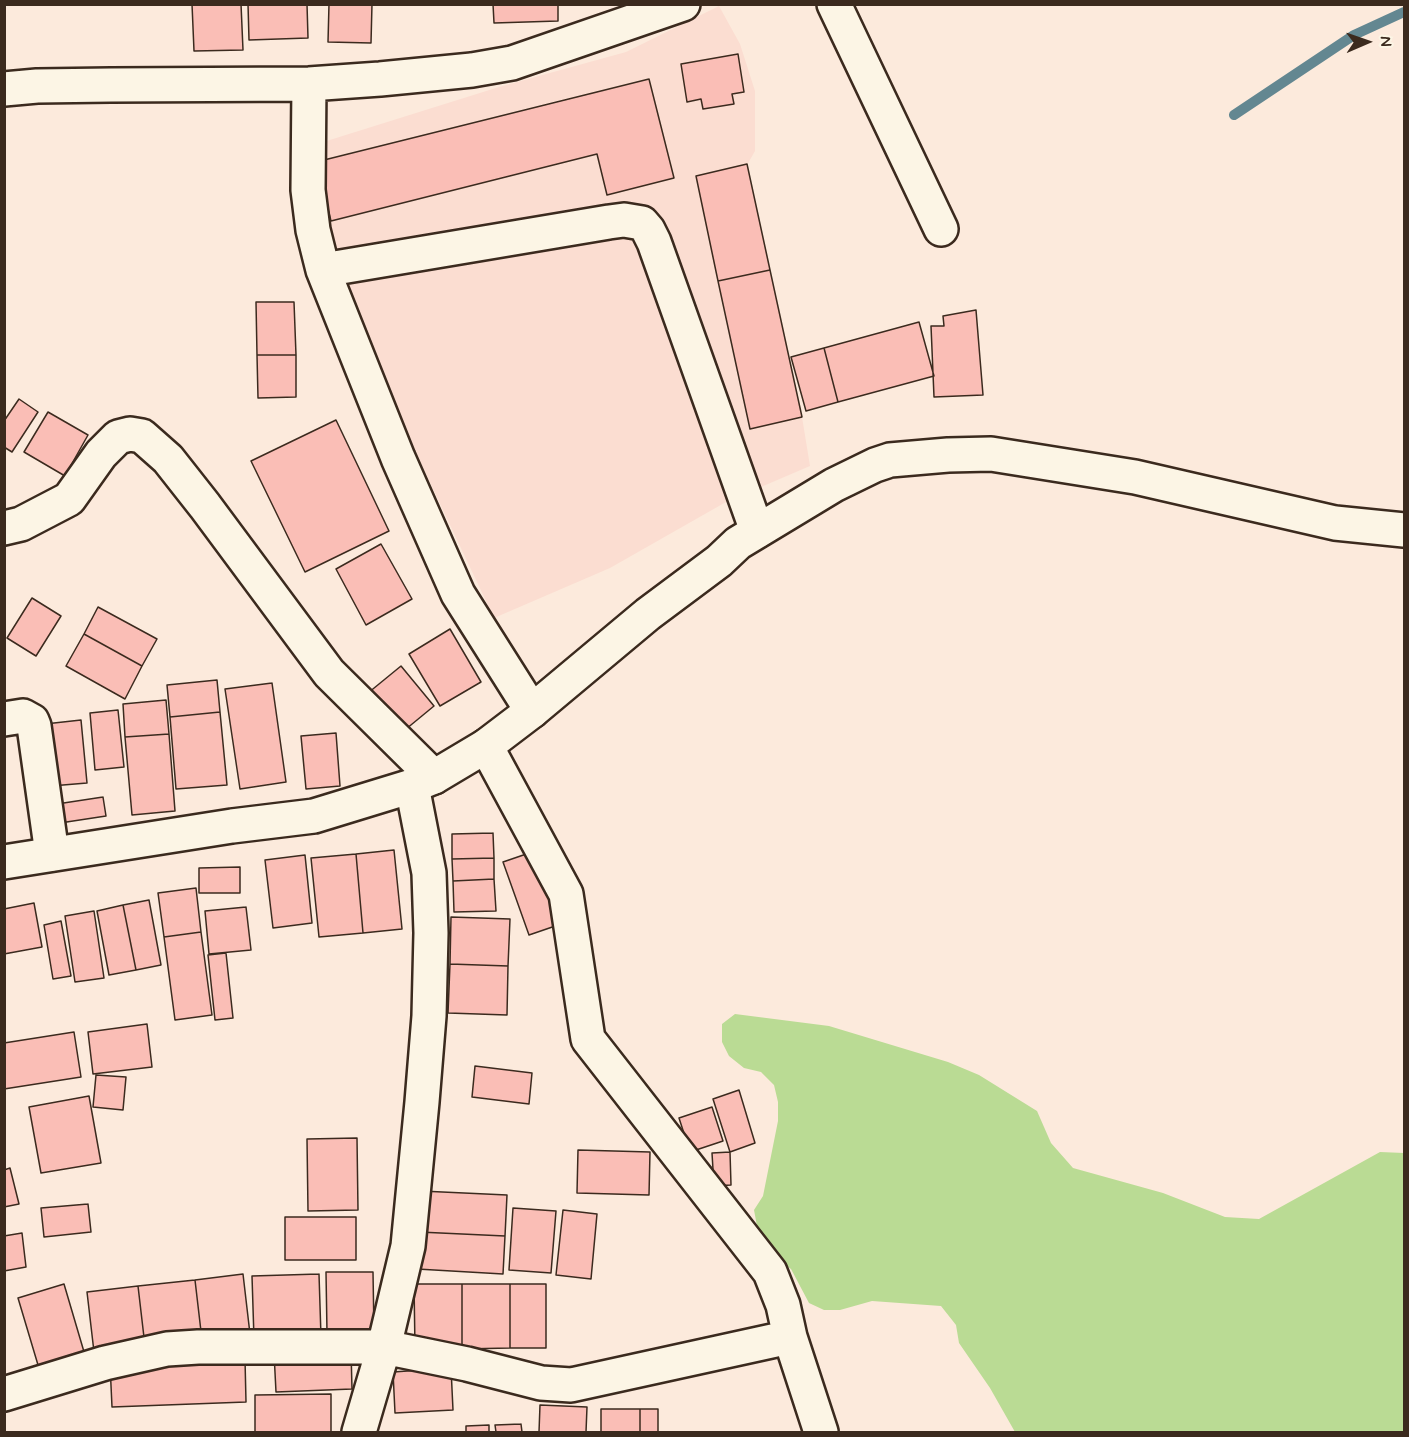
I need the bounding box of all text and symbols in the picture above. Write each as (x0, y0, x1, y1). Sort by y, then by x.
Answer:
north arrow (1337, 12, 1397, 72)
text: N (1375, 36, 1396, 47)

